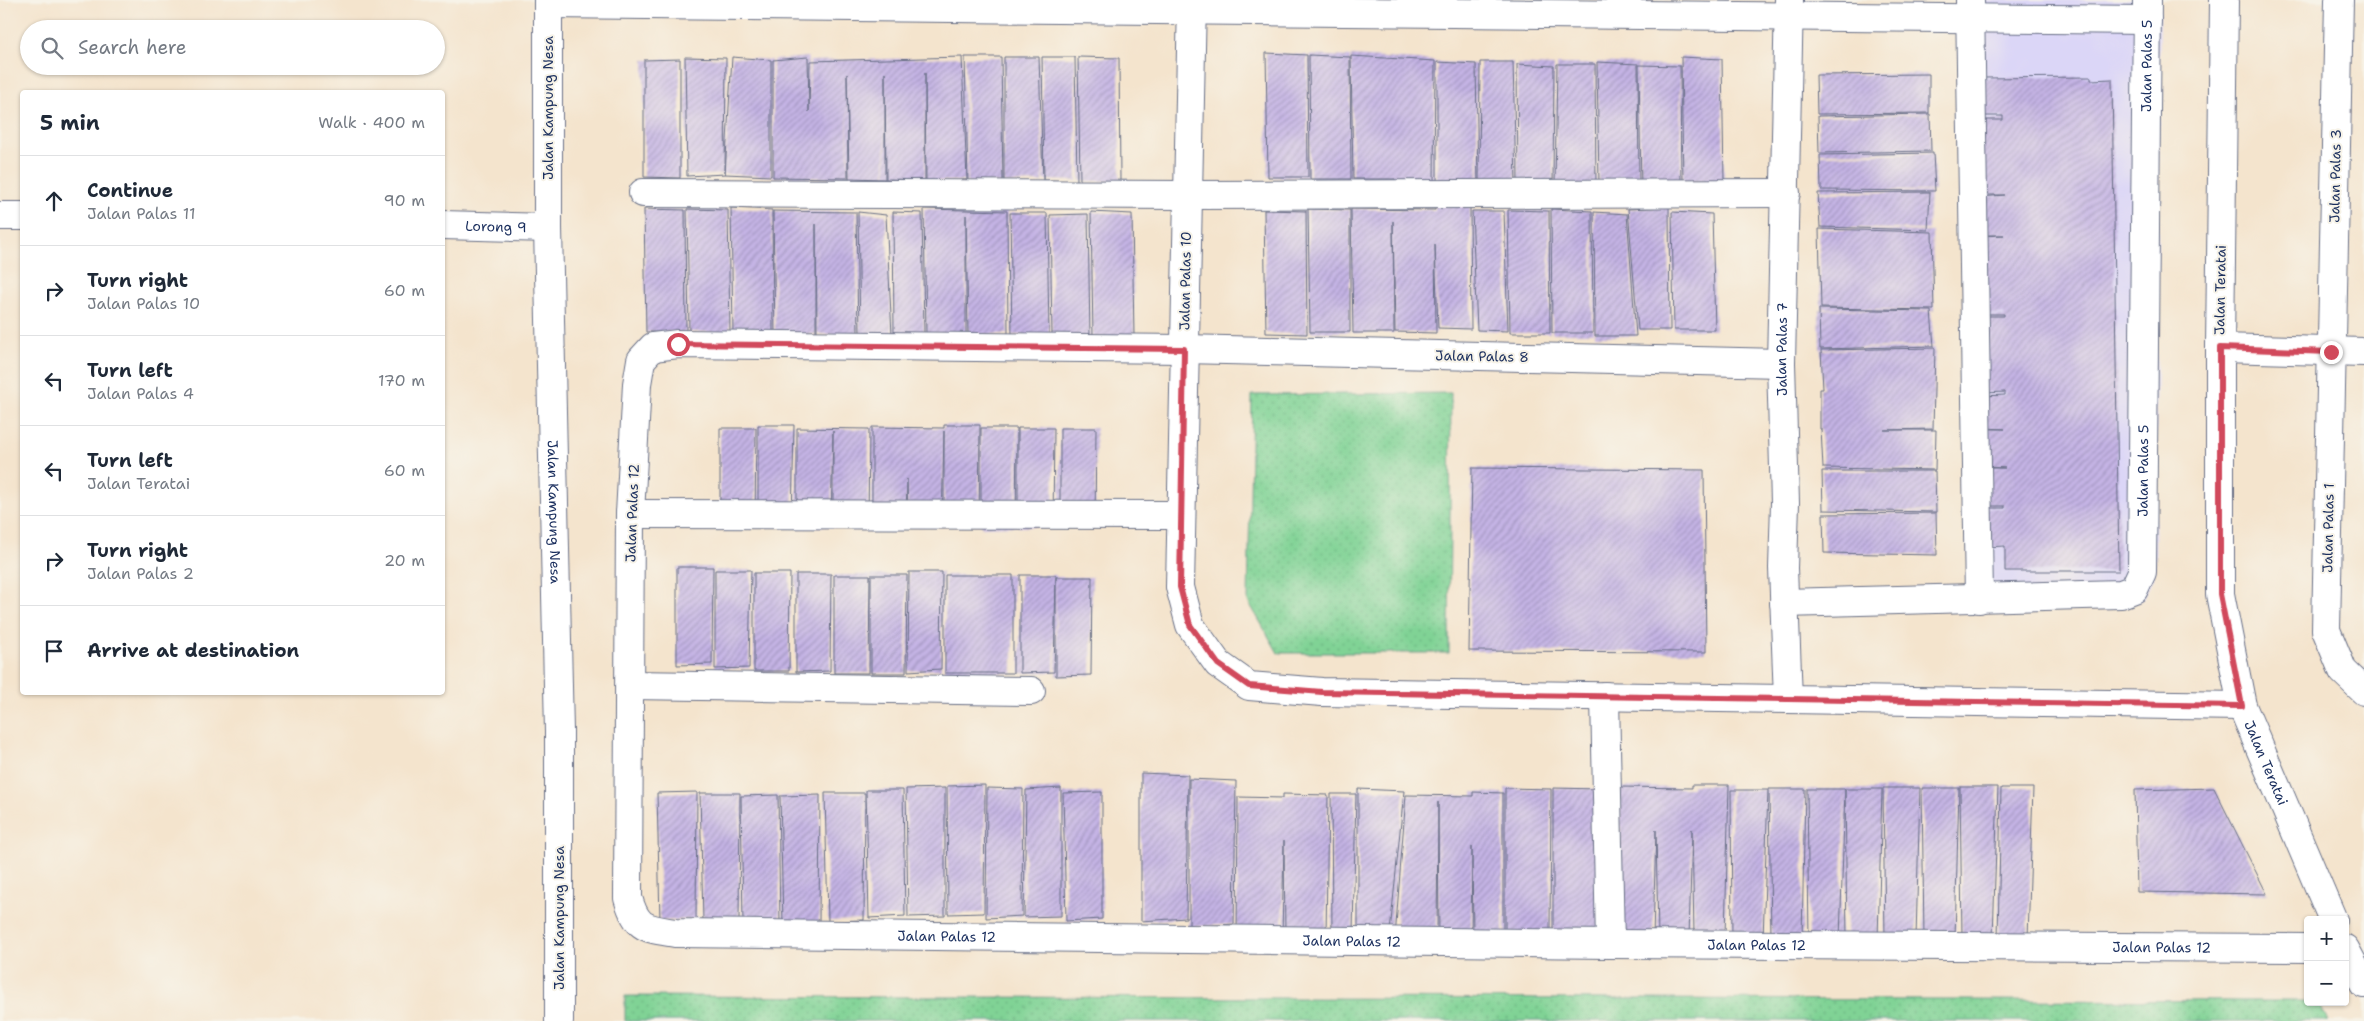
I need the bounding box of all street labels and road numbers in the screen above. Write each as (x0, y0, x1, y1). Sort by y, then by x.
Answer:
street label: Jalan Palas 5 (2137, 20, 2156, 112)
street label: Jalan Kampung Nesa (539, 36, 557, 180)
street label: Jalan Palas 3 (2325, 129, 2345, 223)
street label: Lorong 9 (465, 217, 527, 236)
street label: Jalan Palas 10 (1175, 231, 1195, 331)
street label: Jalan Teratai (2210, 245, 2230, 335)
street label: Jalan Palas 7 (1772, 302, 1791, 396)
street label: Jalan Palas 8 (1435, 346, 1529, 366)
street label: Jalan Palas 5 (2133, 425, 2152, 517)
street label: Jalan Kampung Nesa (544, 440, 565, 584)
street label: Jalan Palas 12 (621, 463, 643, 563)
street label: Jalan Palas 1 (2318, 483, 2338, 573)
street label: Jalan Teratai (2240, 718, 2292, 808)
street label: Jalan Kampung Nesa (550, 846, 568, 990)
street label: Jalan Palas 12 (897, 927, 996, 946)
street label: Jalan Palas 12 (1302, 931, 1401, 951)
street label: Jalan Palas 12 (1707, 936, 1806, 954)
street label: Jalan Palas 12 (2112, 938, 2211, 956)

